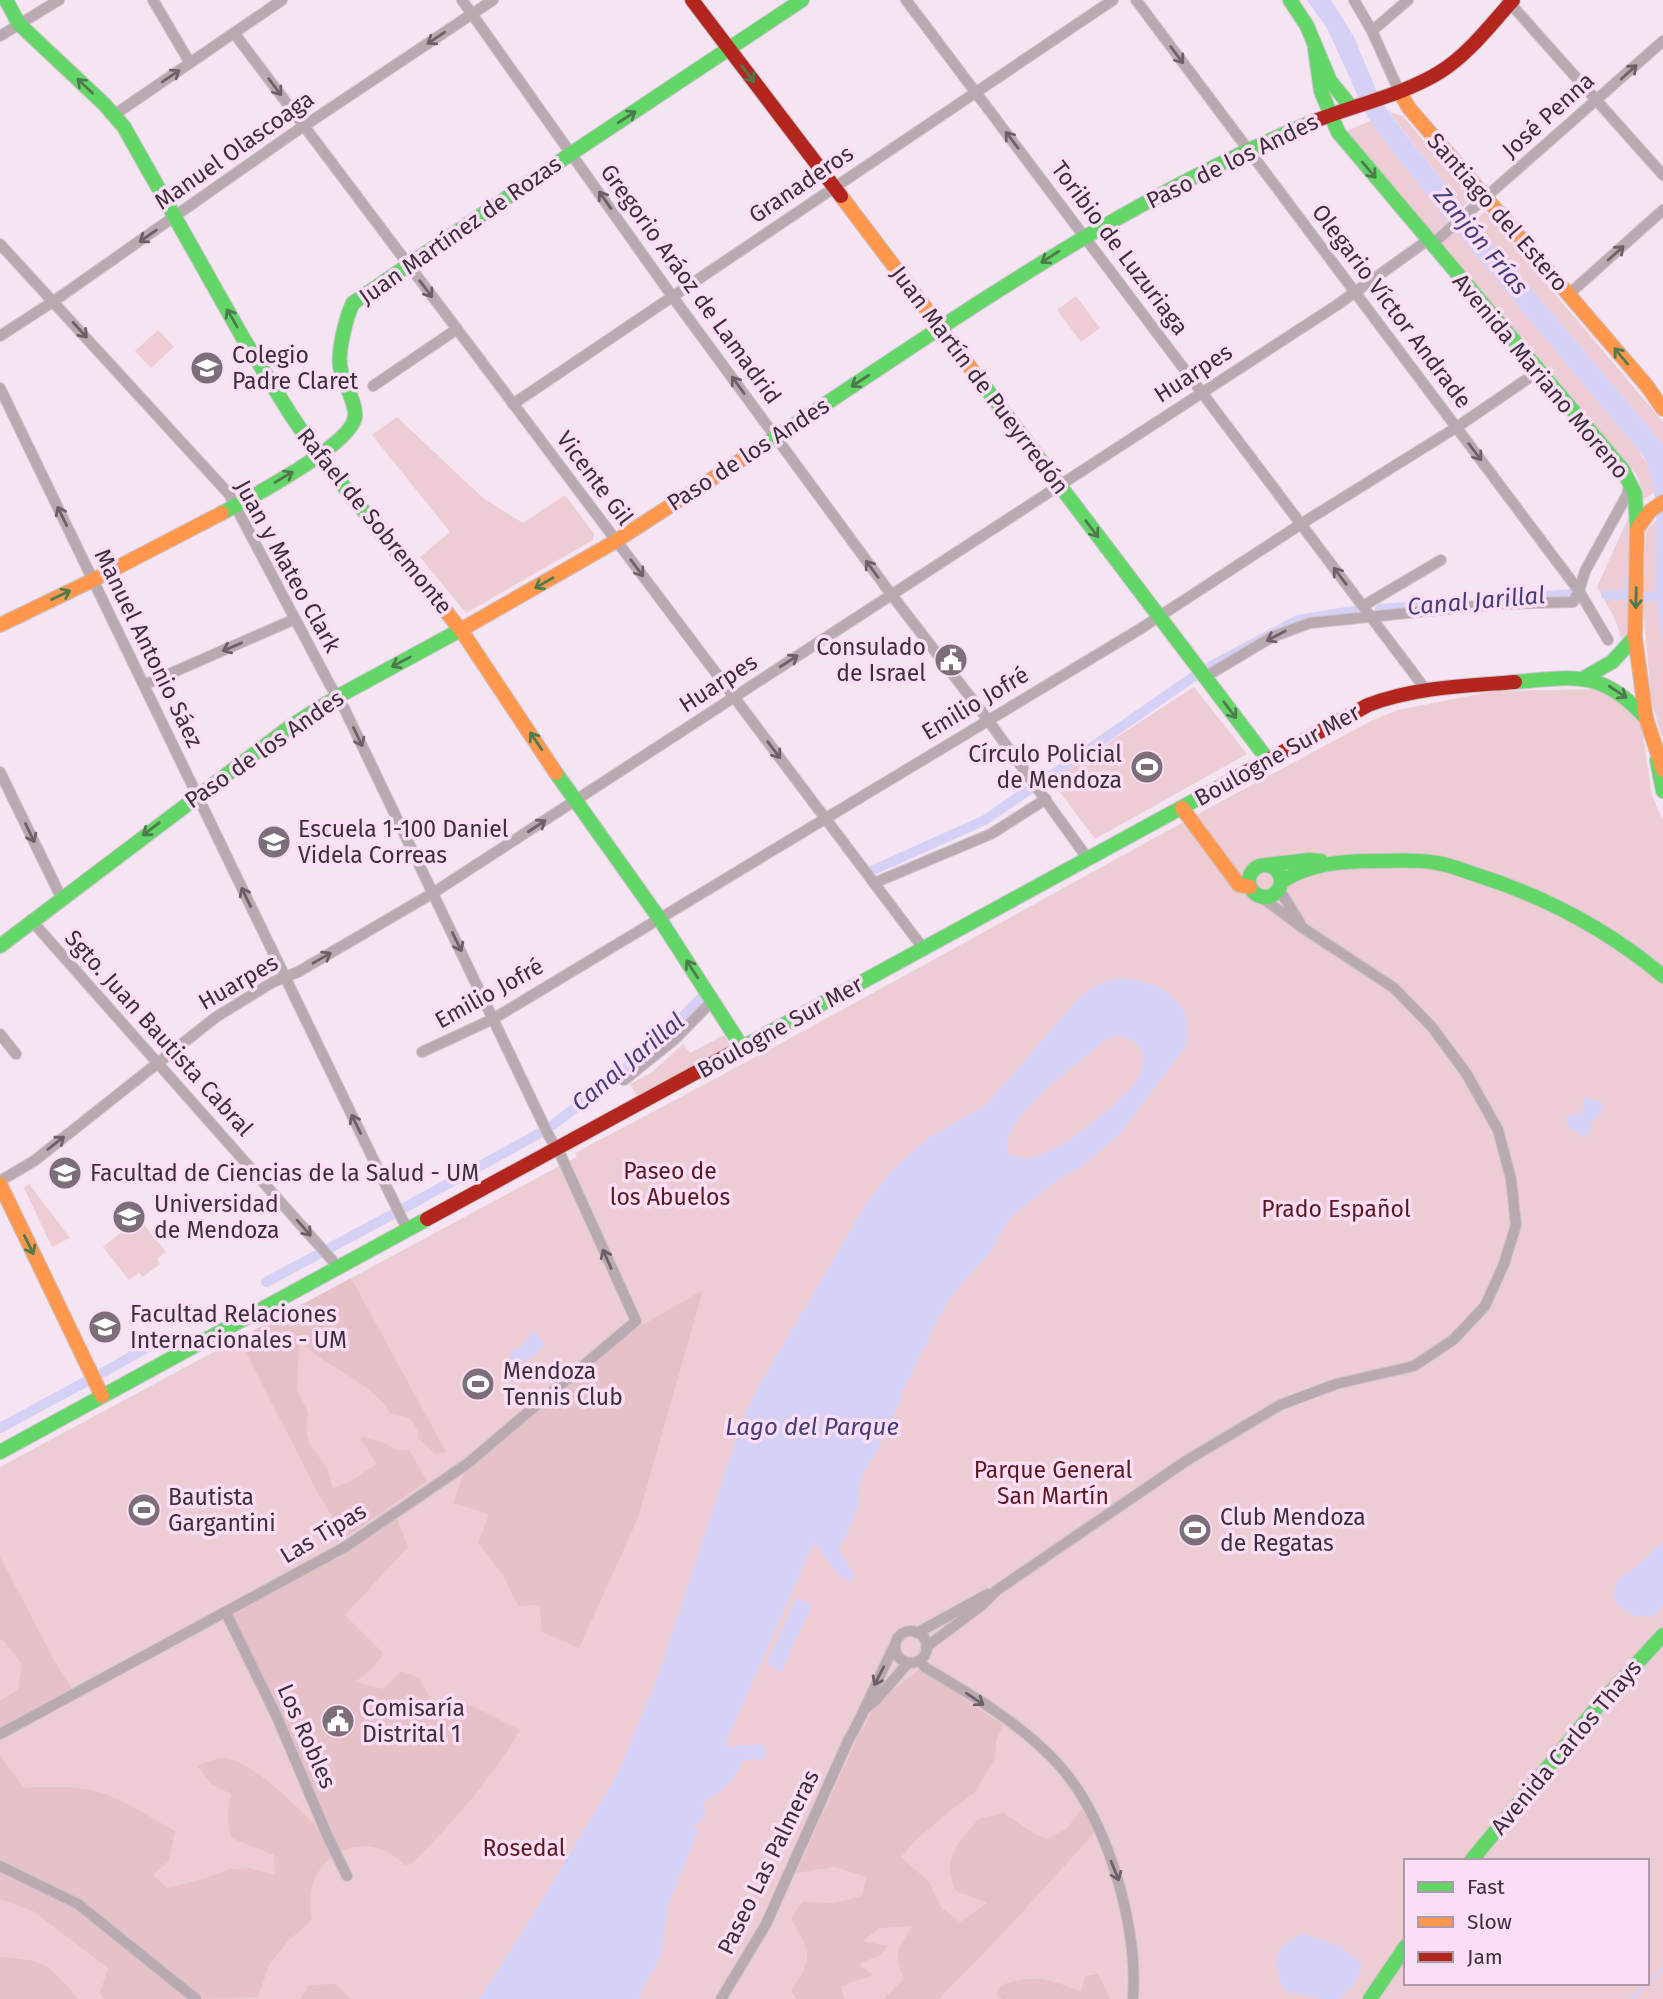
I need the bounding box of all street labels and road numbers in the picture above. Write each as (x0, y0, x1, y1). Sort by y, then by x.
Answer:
street label: José Penna (1496, 66, 1600, 164)
street label: Manuel Olascoaga (149, 85, 319, 215)
street label: Paso de los Andes (1142, 107, 1322, 215)
street label: Santiago del Estero (1422, 127, 1574, 297)
street label: Granaderos (744, 139, 858, 229)
street label: Juan Martínez de Rozas (353, 150, 567, 310)
street label: Toribio de Luzuriaga (1045, 155, 1195, 341)
street label: Gregorio Aráoz de Lamadrid (595, 159, 787, 409)
street label: Olegario Víctor Andrade (1306, 198, 1478, 414)
street label: Juan Martín de Pueyrredón (885, 260, 1075, 500)
street label: Avenida Mariano Moreno (1447, 268, 1635, 484)
street label: Huarpes (1149, 337, 1237, 409)
street label: Paso de los Andes (662, 391, 834, 517)
street label: Rafael de Sobremonte (291, 422, 459, 620)
street label: Vicente Gil (551, 426, 639, 531)
street label: Juan y Mateo Clark (229, 475, 347, 657)
street label: Manuel Antonio Sáez (89, 544, 209, 752)
street label: Huarpes (674, 647, 762, 719)
street label: Emilio Jofré (916, 660, 1034, 746)
street label: Paso de los Andes (179, 684, 349, 814)
street label: Boulogne Sur Mer (1189, 698, 1365, 812)
street label: Sgto. Juan Bautista Cabral (59, 924, 259, 1142)
street label: Huarpes (193, 948, 283, 1016)
street label: Emilio Jofré (430, 952, 548, 1034)
street label: Boulogne Sur Mer (692, 970, 868, 1084)
street label: Las Tipas (275, 1496, 371, 1570)
street label: Avenida Carlos Thays (1485, 1654, 1647, 1840)
street label: Los Robles (271, 1679, 343, 1793)
street label: Paseo Las Palmeras (711, 1765, 825, 1959)

